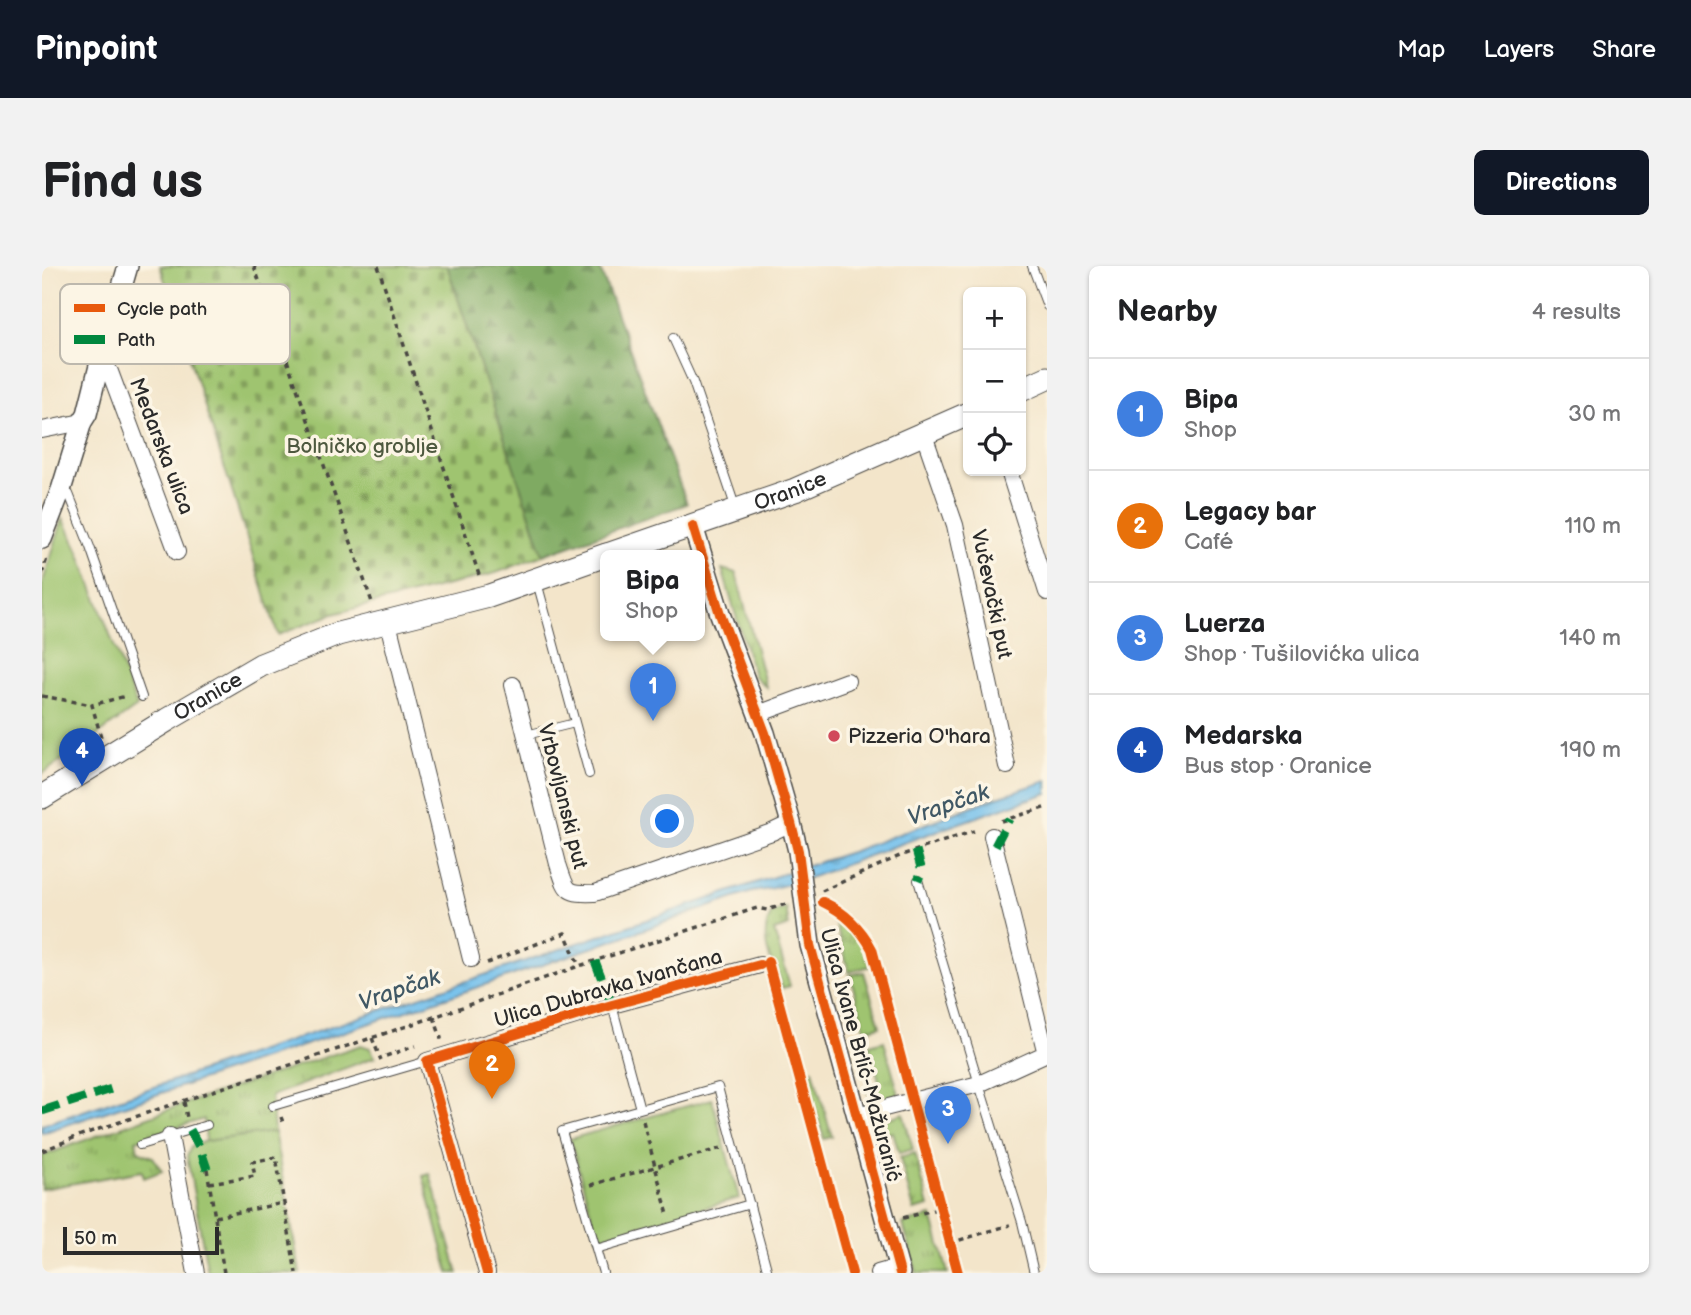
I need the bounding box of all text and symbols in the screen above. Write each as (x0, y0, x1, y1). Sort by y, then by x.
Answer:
text: Pinpoint (35, 29, 157, 69)
text: Map (1397, 35, 1445, 64)
text: Layers (1483, 35, 1554, 64)
text: Share (1592, 35, 1656, 64)
button: Directions (1474, 150, 1649, 215)
text: Find us (42, 153, 203, 212)
legend (60, 284, 290, 364)
map controls (963, 287, 1026, 476)
button: + (963, 287, 1026, 350)
text: Nearby (1117, 294, 1217, 330)
text: Cycle path (117, 298, 207, 321)
text: 4 results (1532, 298, 1621, 326)
text: Path (117, 329, 155, 352)
button: − (963, 350, 1026, 413)
street label: Medarska ulica (124, 374, 199, 518)
text: Bipa (1184, 385, 1239, 416)
text: 1 (1135, 400, 1145, 428)
text: 30 m (1568, 400, 1621, 428)
button: locate (963, 413, 1026, 476)
text: Shop (1184, 416, 1237, 444)
park label: Bolničko groblje (286, 434, 438, 459)
street label: Oranice (751, 466, 830, 516)
text: Legacy bar (1184, 497, 1316, 528)
text: 2 (1133, 512, 1147, 540)
text: 110 m (1564, 512, 1621, 540)
street label: Vučevački put (966, 527, 1018, 662)
text: Café (1184, 528, 1233, 556)
popup (600, 550, 705, 641)
text: Bipa (625, 566, 680, 597)
text: Shop (625, 597, 678, 625)
text: Luerza (1184, 609, 1265, 640)
text: 3 (1133, 624, 1147, 652)
text: 140 m (1559, 624, 1621, 652)
text: Shop · Tušilovićka ulica (1184, 640, 1420, 668)
pin: 1 (630, 663, 676, 721)
street label: Oranice (169, 667, 247, 726)
street label: Vrbovljanski put (532, 721, 593, 872)
text: Medarska (1184, 721, 1303, 752)
place label: Pizzeria O'hara (848, 724, 991, 749)
pin: 4 (59, 728, 105, 786)
marker: Pizzeria O'hara (826, 728, 842, 744)
text: 4 (1133, 736, 1147, 764)
text: 190 m (1560, 736, 1621, 764)
text: Bus stop · Oranice (1184, 752, 1372, 780)
water label: Vrapčak (904, 778, 994, 832)
your location (650, 804, 684, 838)
street label: Ulica Ivane Brlić-Mažuranić (815, 925, 906, 1185)
street label: Ulica Dubravka Ivančana (491, 944, 725, 1033)
water label: Vrapčak (355, 963, 445, 1017)
pin: 2 (469, 1041, 515, 1099)
pin: 3 (925, 1086, 971, 1144)
scale bar (63, 1224, 219, 1256)
text: 50 m (74, 1227, 117, 1250)

